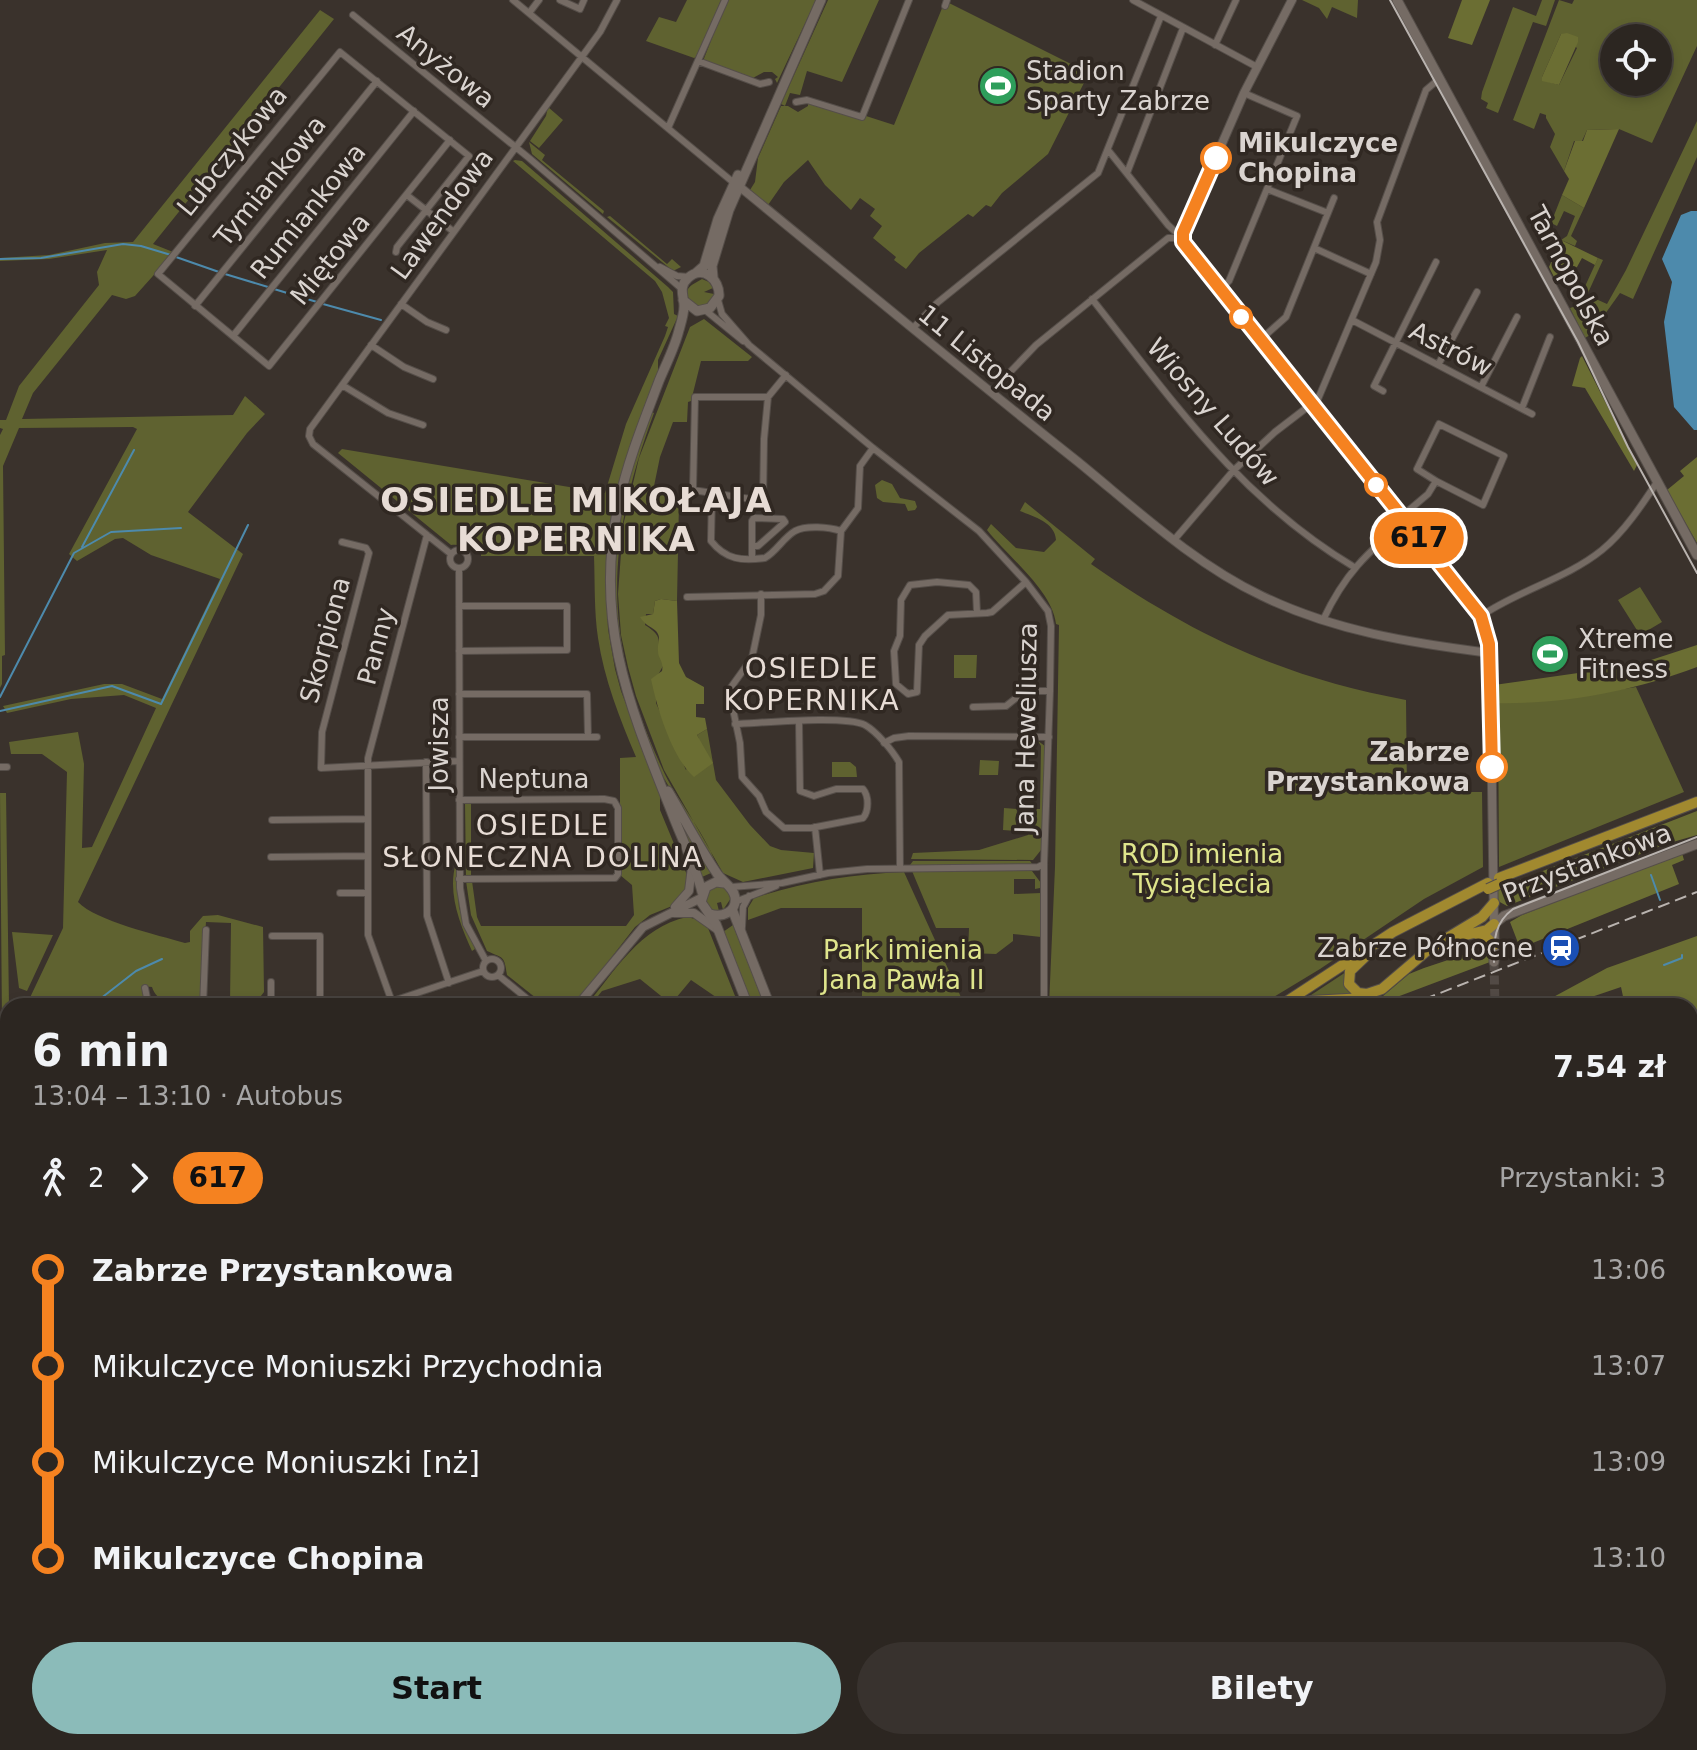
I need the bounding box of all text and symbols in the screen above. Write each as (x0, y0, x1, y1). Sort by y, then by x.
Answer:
street label: Anyżowa (391, 18, 501, 114)
map controls (1600, 24, 1672, 96)
button: locate (1600, 24, 1672, 96)
place label: Stadion Sparty Zabrze (1026, 56, 1210, 116)
sports icon: Stadion Sparty Zabrze (977, 65, 1019, 107)
street label: Lubczykowa (171, 80, 293, 222)
street label: Tymiankowa (208, 110, 332, 253)
place label: Mikulczyce Chopina (1238, 128, 1398, 188)
street label: Rumiankowa (244, 137, 372, 285)
street label: Lawendowa (385, 143, 499, 285)
marker: Mikulczyce Chopina (1201, 143, 1231, 173)
street label: Tarnopolska (1521, 200, 1620, 351)
street label: Miętowa (284, 207, 376, 311)
street label: 11 Listopada (912, 299, 1062, 427)
unlabelled marker (1230, 306, 1252, 328)
street label: Astrów (1405, 315, 1497, 383)
street label: Wiosny Ludów (1141, 332, 1285, 492)
unlabelled marker (1365, 474, 1387, 496)
district label: OSIEDLE MIKOŁAJA KOPERNIKA (380, 480, 774, 559)
line badge: 617 (1373, 512, 1465, 564)
text: 617 (1390, 521, 1448, 554)
street label: Skorpiona (294, 574, 356, 706)
street label: Panny (351, 604, 401, 688)
street label: Jana Heweliusza (1009, 622, 1043, 836)
place label: Xtreme Fitness (1578, 624, 1673, 684)
sports icon: Xtreme Fitness (1529, 633, 1571, 675)
district label: OSIEDLE KOPERNIKA (723, 652, 901, 717)
street label: Jowisza (424, 696, 454, 794)
place label: Zabrze Przystankowa (1266, 737, 1470, 797)
marker: Zabrze Przystankowa (1477, 752, 1507, 782)
street label: Neptuna (478, 764, 590, 794)
district label: OSIEDLE SŁONECZNA DOLINA (382, 809, 704, 874)
street label: Przystankowa (1498, 817, 1676, 909)
park label: ROD imienia Tysiąclecia (1121, 839, 1283, 899)
station icon: Zabrze Północne (1540, 927, 1582, 969)
place label: Zabrze Północne (1317, 933, 1533, 963)
park label: Park imienia Jana Pawła II (820, 935, 984, 995)
text: 6 min (32, 1025, 170, 1076)
text: 7.54 zł (1553, 1049, 1666, 1084)
text: 13:04 – 13:10 · Autobus (32, 1081, 343, 1111)
icon: walk (32, 1156, 76, 1200)
icon: forward (117, 1156, 161, 1200)
text: 617 (189, 1161, 247, 1194)
text: 2 (88, 1163, 105, 1193)
text: Przystanki: 3 (1499, 1163, 1666, 1193)
text: Zabrze Przystankowa (92, 1253, 454, 1288)
text: 13:06 (1591, 1255, 1666, 1285)
text: Mikulczyce Moniuszki Przychodnia (92, 1349, 604, 1384)
text: 13:07 (1591, 1351, 1666, 1381)
text: Mikulczyce Moniuszki [nż] (92, 1445, 480, 1480)
text: 13:09 (1591, 1447, 1666, 1477)
text: Mikulczyce Chopina (92, 1541, 424, 1576)
text: 13:10 (1591, 1543, 1666, 1573)
button: Start (32, 1642, 841, 1734)
button: Bilety (857, 1642, 1666, 1734)

